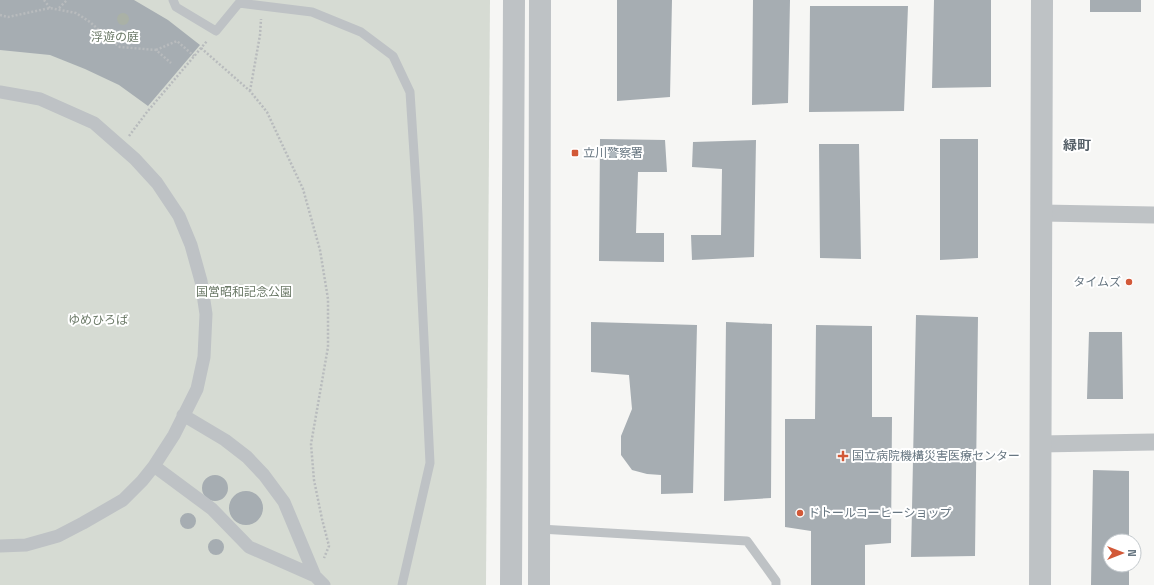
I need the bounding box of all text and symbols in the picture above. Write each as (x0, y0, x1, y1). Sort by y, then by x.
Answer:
park label: 浮遊の庭 (91, 27, 139, 46)
district label: 緑町 (1063, 134, 1091, 155)
place label: 立川警察署 (583, 143, 643, 162)
marker: 立川警察署 (570, 148, 580, 158)
place label: タイムズ (1073, 272, 1121, 291)
marker: タイムズ (1124, 277, 1134, 287)
park label: 国営昭和記念公園 (196, 282, 292, 301)
park label: ゆめひろば (68, 310, 128, 329)
place label: 国立病院機構災害医療センター (852, 446, 1020, 465)
marker: 国立病院機構災害医療センター (837, 450, 849, 462)
place label: ドトールコーヒーショップ (808, 503, 952, 522)
marker: ドトールコーヒーショップ (795, 508, 805, 518)
north arrow (1102, 533, 1142, 573)
text: N (1124, 549, 1140, 557)

